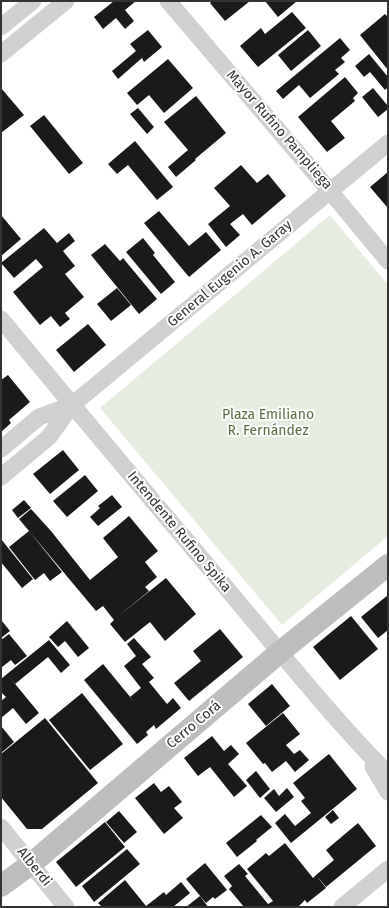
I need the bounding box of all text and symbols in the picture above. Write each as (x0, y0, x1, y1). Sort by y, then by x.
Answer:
street label: Mayor Rufino Pampliega (223, 67, 335, 193)
street label: General Eugenio A. Garay (164, 217, 296, 331)
park label: Plaza Emiliano R. Fernández (222, 407, 314, 440)
street label: Intendente Rufino Spika (124, 468, 234, 596)
street label: Cerro Corá (163, 697, 225, 753)
street label: Alberdi (13, 844, 55, 890)

